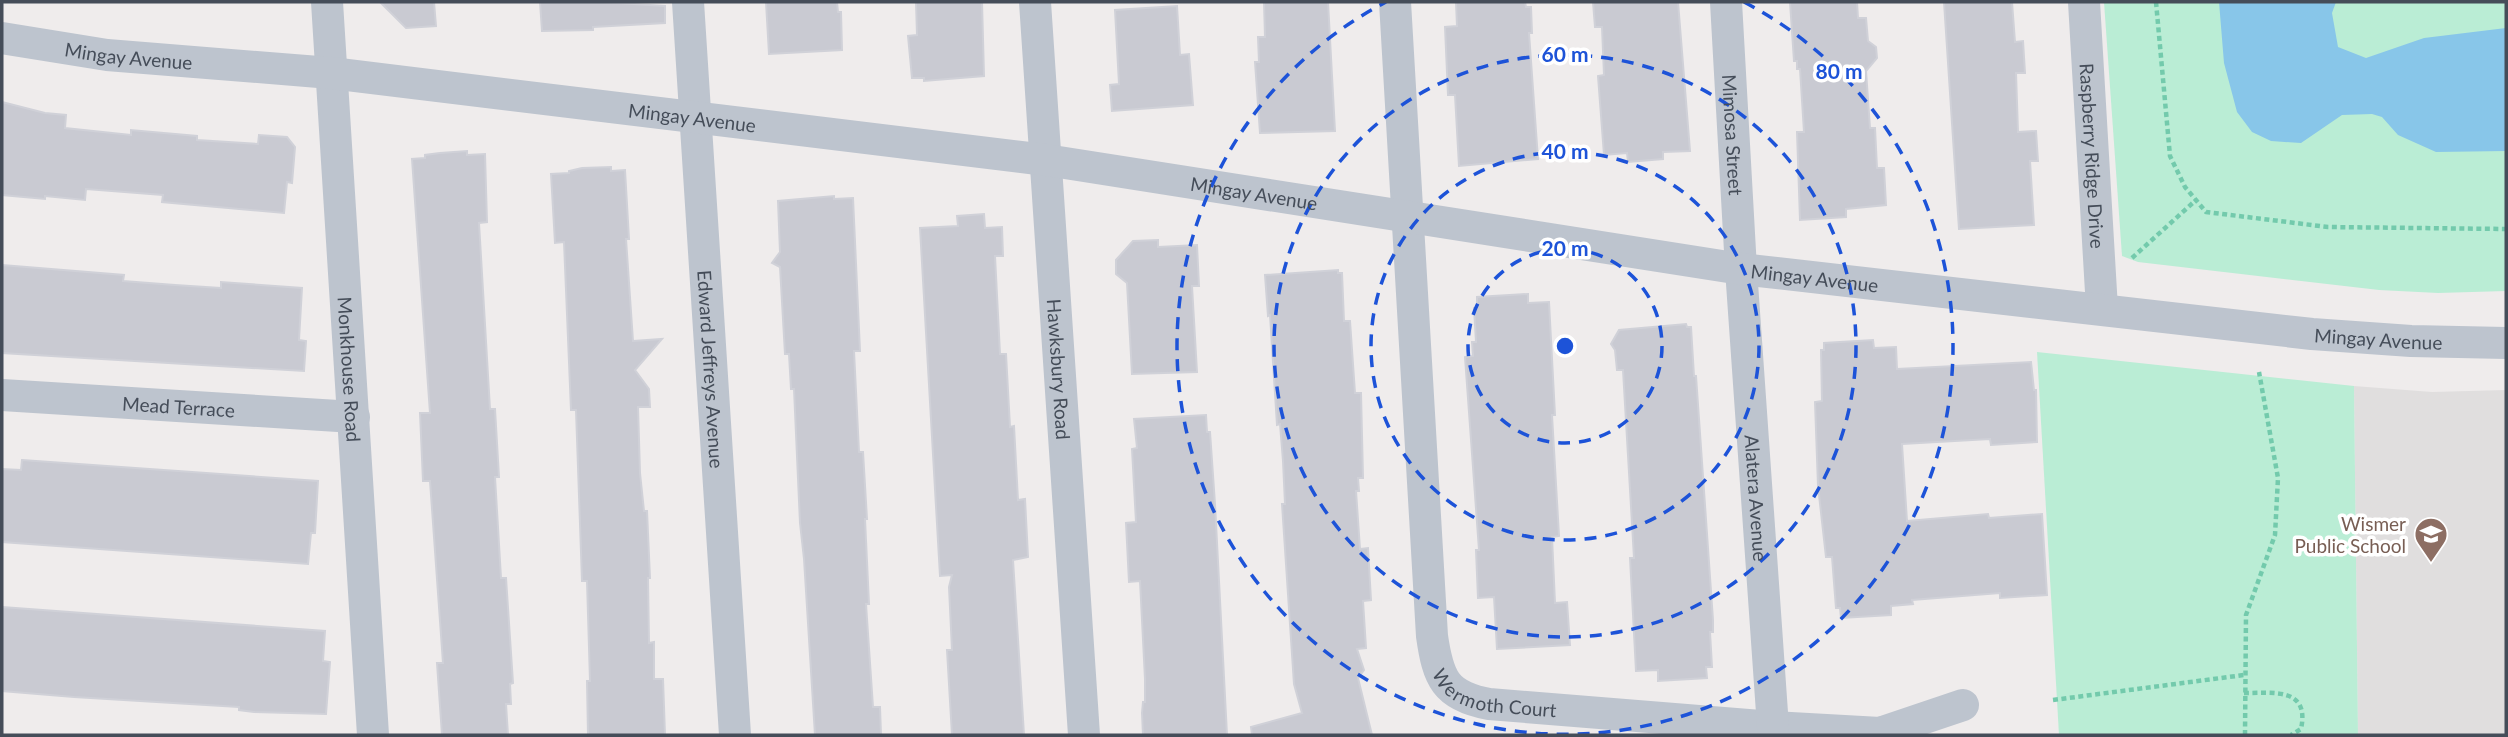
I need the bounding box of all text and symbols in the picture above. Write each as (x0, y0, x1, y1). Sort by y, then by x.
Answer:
street label: Mingay Avenue (63, 37, 193, 73)
text: 60 m (1541, 41, 1589, 66)
text: 80 m (1815, 58, 1863, 83)
street label: Raspberry Ridge Drive (2076, 62, 2110, 249)
street label: Mimosa Street (1719, 74, 1748, 196)
street label: Mingay Avenue (627, 98, 757, 136)
text: 40 m (1541, 138, 1589, 163)
street label: Mingay Avenue (1189, 171, 1319, 214)
text: 20 m (1541, 235, 1589, 260)
street label: Mingay Avenue (1750, 259, 1880, 296)
street label: Edward Jeffreys Avenue (694, 269, 729, 469)
street label: Monkhouse Road (334, 296, 366, 443)
street label: Hawksbury Road (1043, 298, 1076, 440)
street label: Mingay Avenue (2313, 323, 2443, 353)
centre of rings (1553, 334, 1577, 358)
street label: Mead Terrace (122, 391, 236, 421)
street label: Alatera Avenue (1741, 434, 1773, 562)
place label: Wismer Public School (2295, 512, 2406, 557)
school or university icon: Wismer Public School (2412, 515, 2450, 564)
street label: Wermoth Court (1428, 664, 1557, 721)

